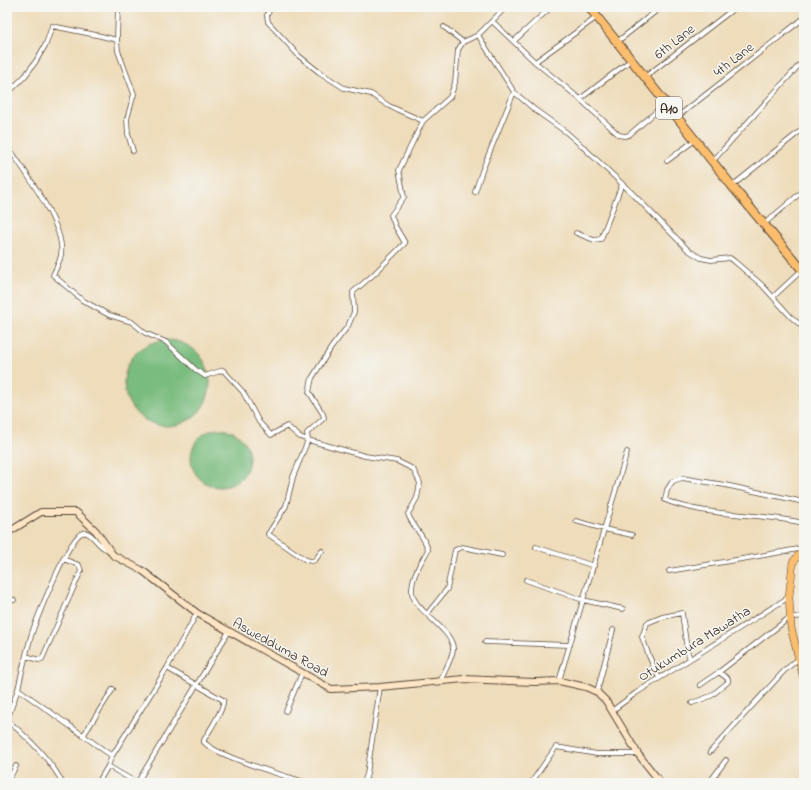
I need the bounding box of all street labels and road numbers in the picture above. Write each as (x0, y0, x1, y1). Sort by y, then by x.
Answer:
street label: 6th Lane (650, 19, 700, 65)
street label: 4th Lane (709, 37, 759, 83)
road number: A10 (656, 97, 682, 119)
street label: Otukumbura Mawatha (634, 601, 755, 687)
street label: Aswedduma Road (228, 613, 332, 684)

